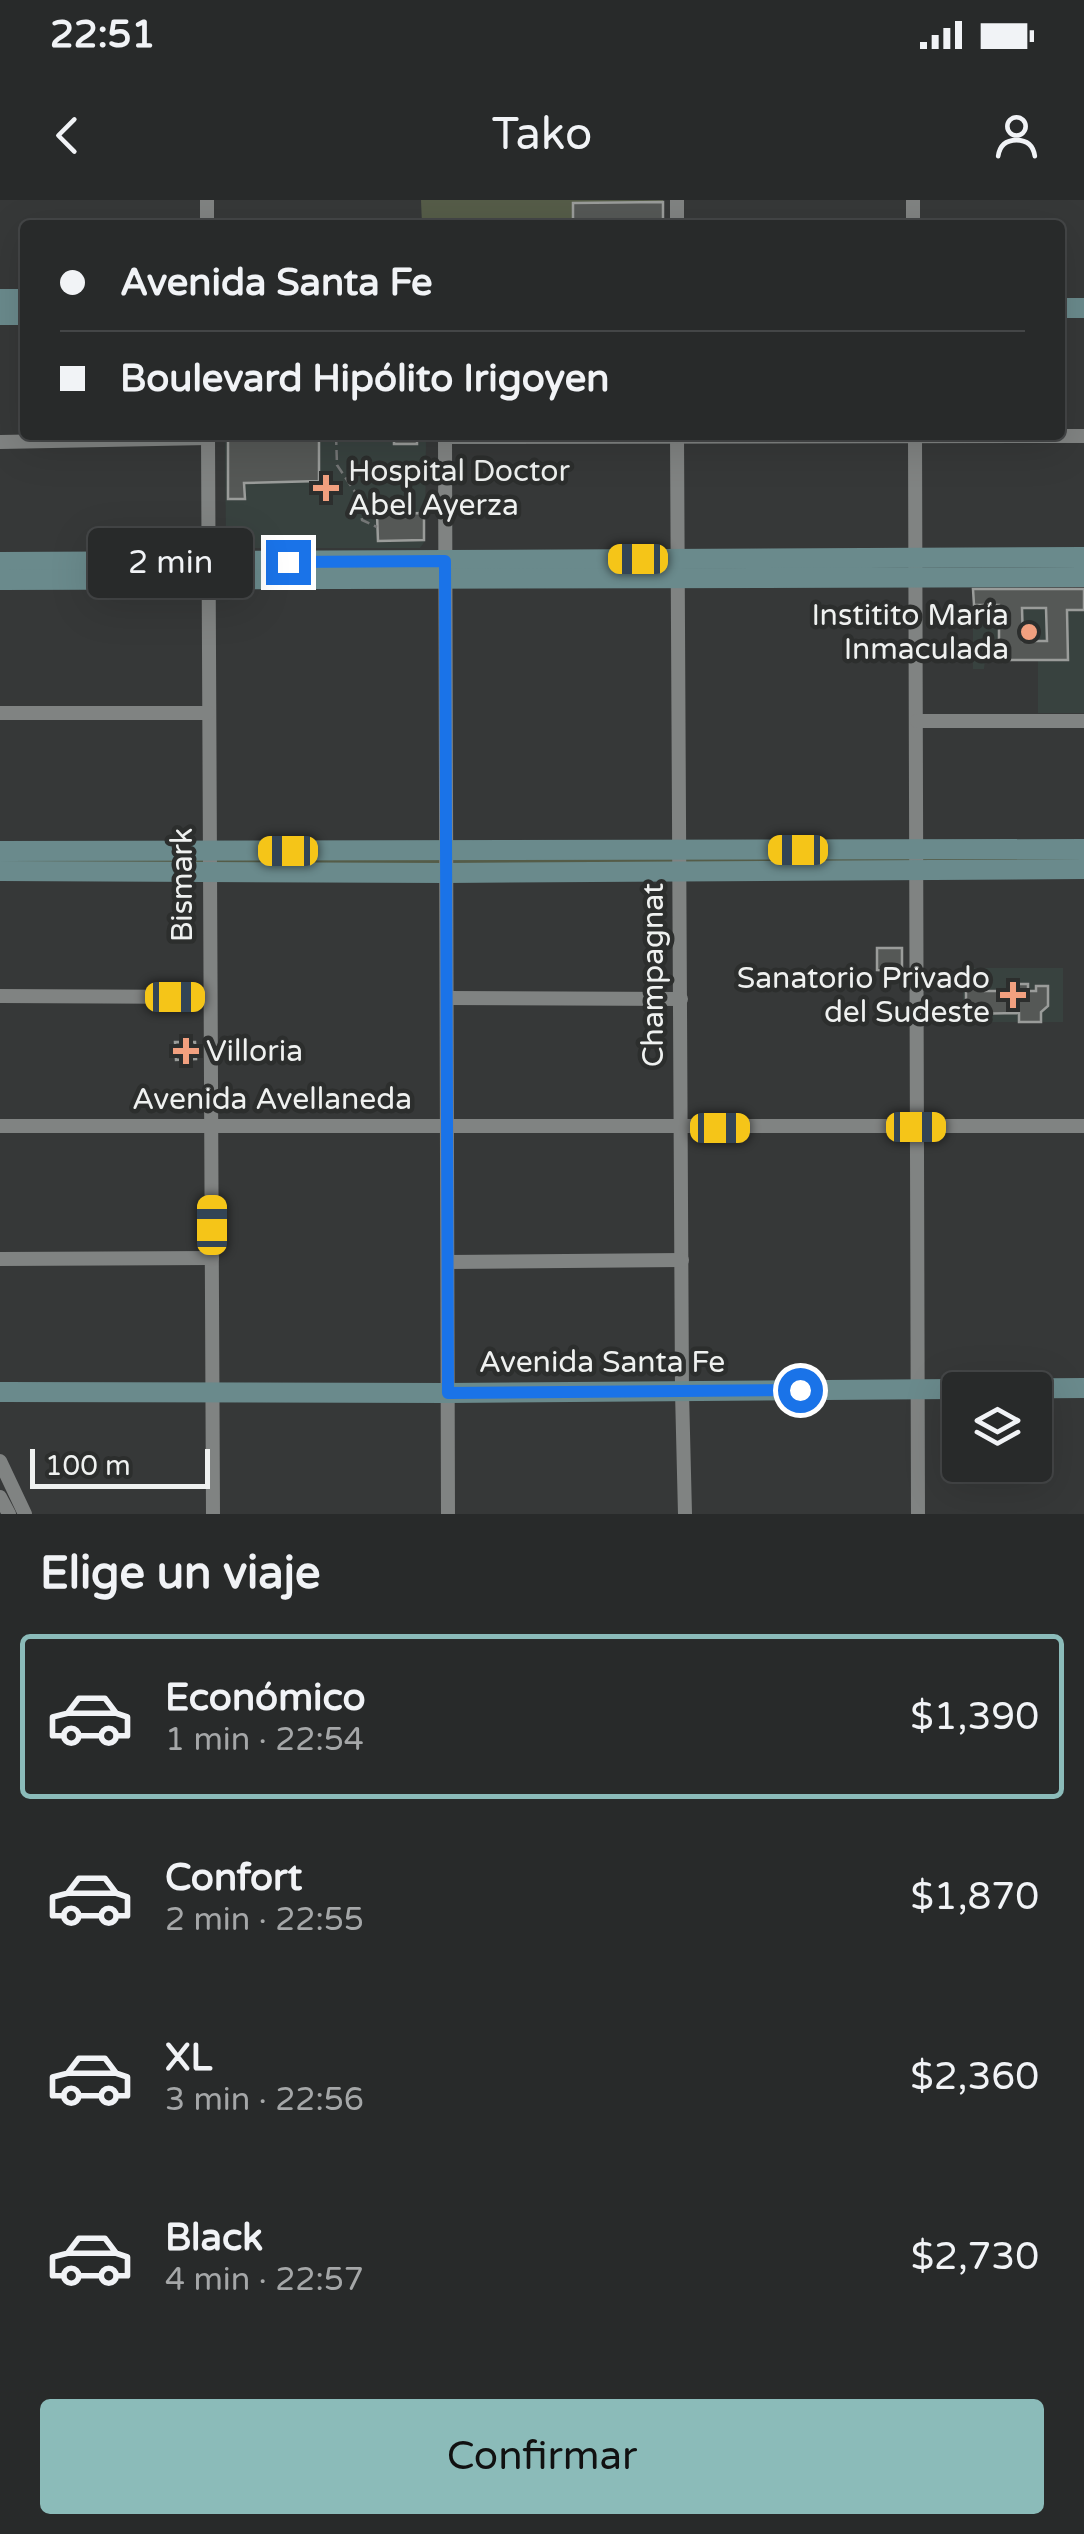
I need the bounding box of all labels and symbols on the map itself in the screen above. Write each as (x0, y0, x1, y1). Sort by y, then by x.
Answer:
place label: Hospital Doctor Abel Ayerza (348, 453, 571, 524)
marker: Hospital Doctor Abel Ayerza (313, 475, 339, 501)
callout: 2 min (88, 527, 253, 597)
route end (266, 540, 311, 585)
car (608, 544, 668, 574)
place label: Institito María Inmaculada (811, 597, 1009, 668)
marker: Institito María Inmaculada (1018, 621, 1040, 643)
street label: Bismark (164, 828, 201, 942)
car (768, 835, 828, 865)
car (258, 836, 318, 866)
street label: Champagnat (635, 883, 672, 1067)
place label: Sanatorio Privado del Sudeste (737, 960, 990, 1031)
car (145, 982, 205, 1012)
marker: Sanatorio Privado del Sudeste (1000, 982, 1026, 1008)
place label: Villoria (206, 1033, 303, 1070)
marker: Villoria (175, 1040, 197, 1062)
street label: Avenida Avellaneda (132, 1081, 412, 1118)
car (886, 1112, 946, 1142)
car (690, 1113, 750, 1143)
car (197, 1195, 227, 1255)
street label: Avenida Santa Fe (479, 1344, 725, 1381)
route start (778, 1368, 823, 1413)
scale bar (30, 1444, 210, 1488)

